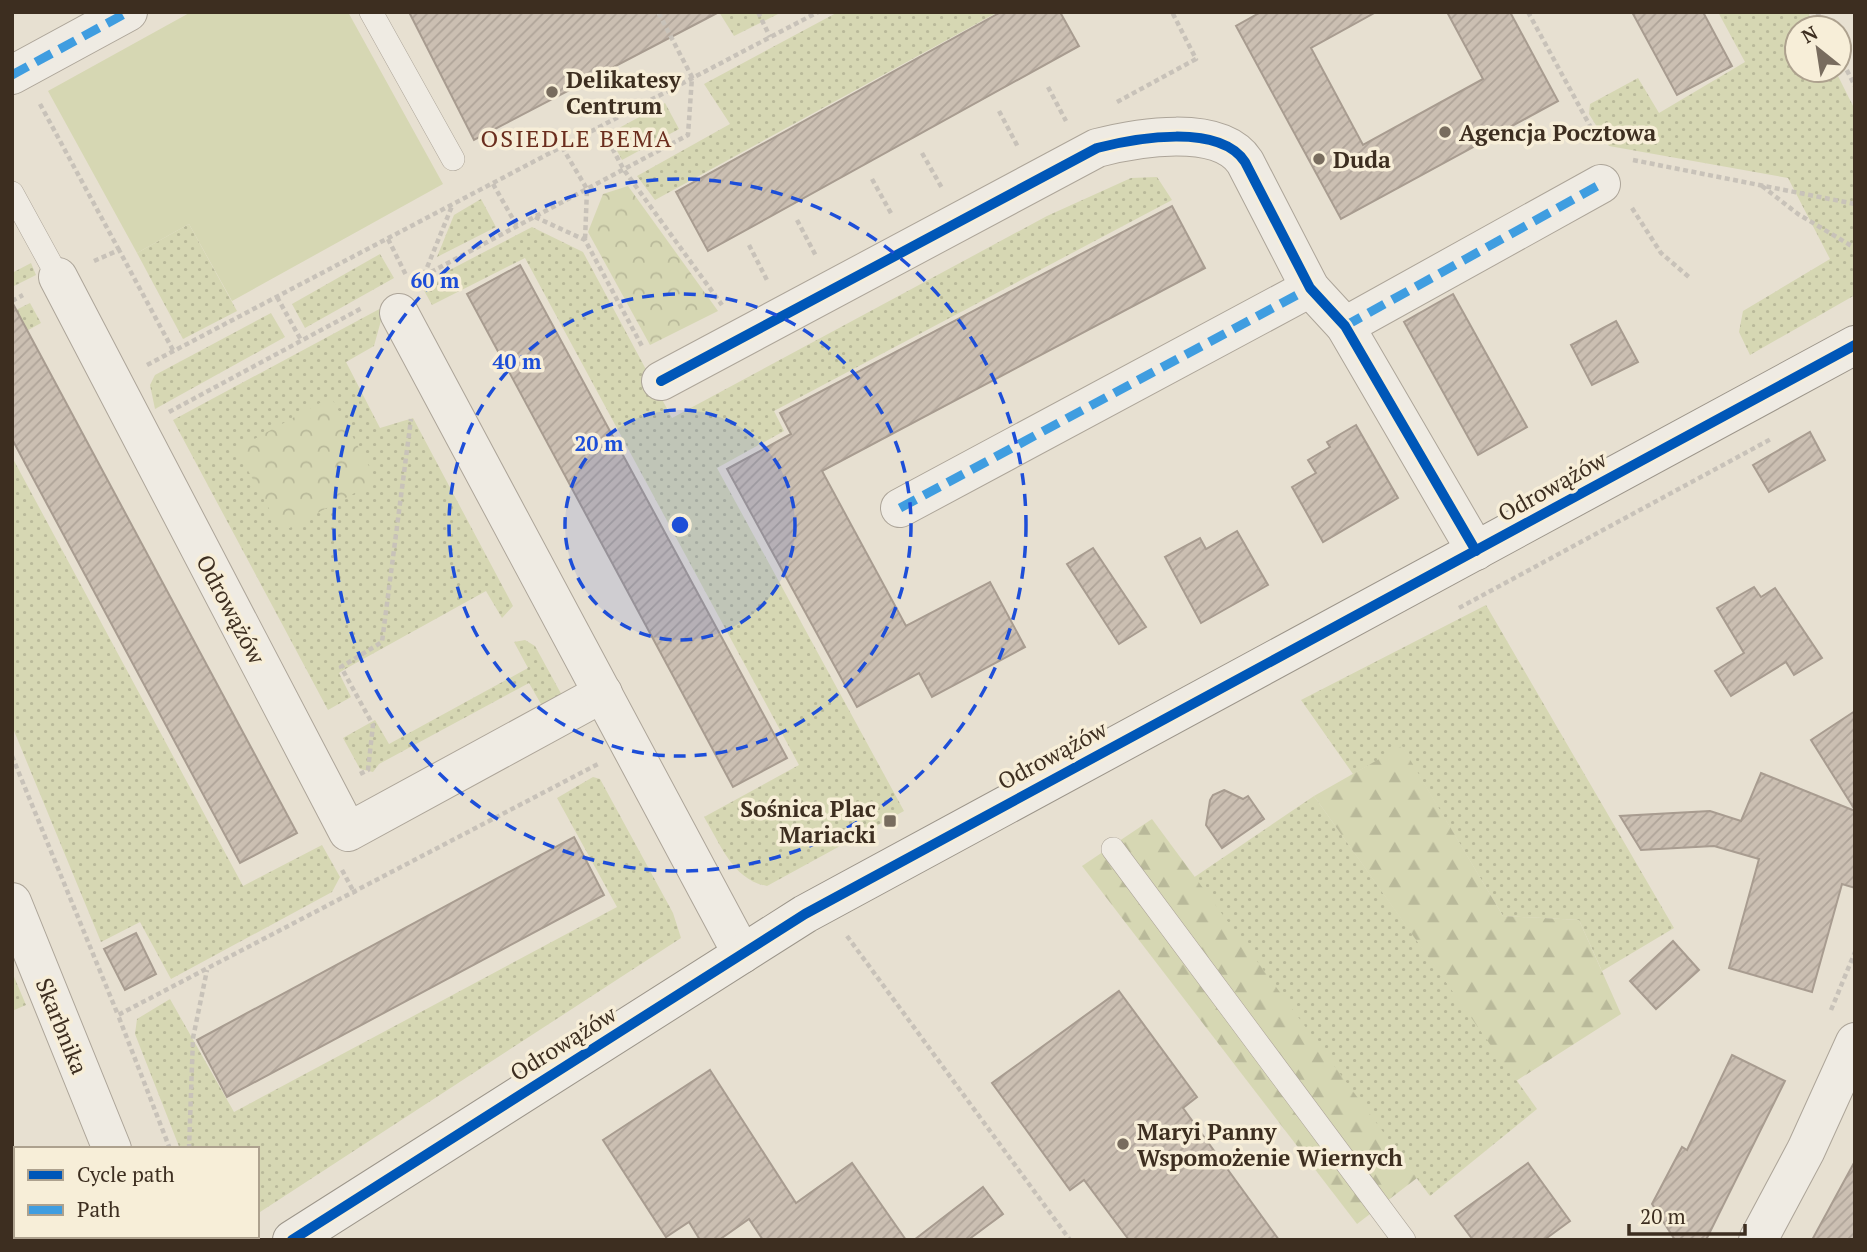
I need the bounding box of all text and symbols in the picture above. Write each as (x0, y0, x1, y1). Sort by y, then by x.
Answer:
north arrow (1783, 14, 1853, 84)
text: N (1797, 19, 1822, 48)
place label: Delikatesy Centrum (566, 64, 682, 121)
marker: Delikatesy Centrum (544, 84, 560, 100)
place label: Agencja Pocztowa (1459, 117, 1657, 148)
district label: OSIEDLE BEMA (481, 122, 673, 154)
marker: Agencja Pocztowa (1437, 124, 1453, 140)
place label: Duda (1333, 144, 1391, 175)
marker: Duda (1311, 151, 1327, 167)
text: 60 m (411, 266, 460, 294)
text: 40 m (493, 347, 542, 375)
text: 20 m (575, 429, 624, 457)
street label: Odrowążów (1492, 443, 1612, 529)
centre of rings (668, 513, 692, 537)
street label: Odrowążów (189, 549, 273, 669)
street label: Odrowążów (992, 713, 1112, 797)
place label: Sośnica Plac Mariacki (740, 793, 876, 850)
marker: Sośnica Plac Mariacki (882, 813, 898, 829)
street label: Skarbnika (29, 973, 95, 1079)
street label: Odrowążów (504, 998, 622, 1088)
place label: Maryi Panny Wspomożenie Wiernych (1137, 1116, 1403, 1173)
marker: Maryi Panny Wspomożenie Wiernych (1115, 1136, 1131, 1152)
legend (14, 1147, 259, 1238)
text: Cycle path (77, 1160, 175, 1188)
scale bar (1629, 1192, 1744, 1236)
text: Path (77, 1195, 120, 1223)
text: 20 m (1640, 1202, 1686, 1230)

